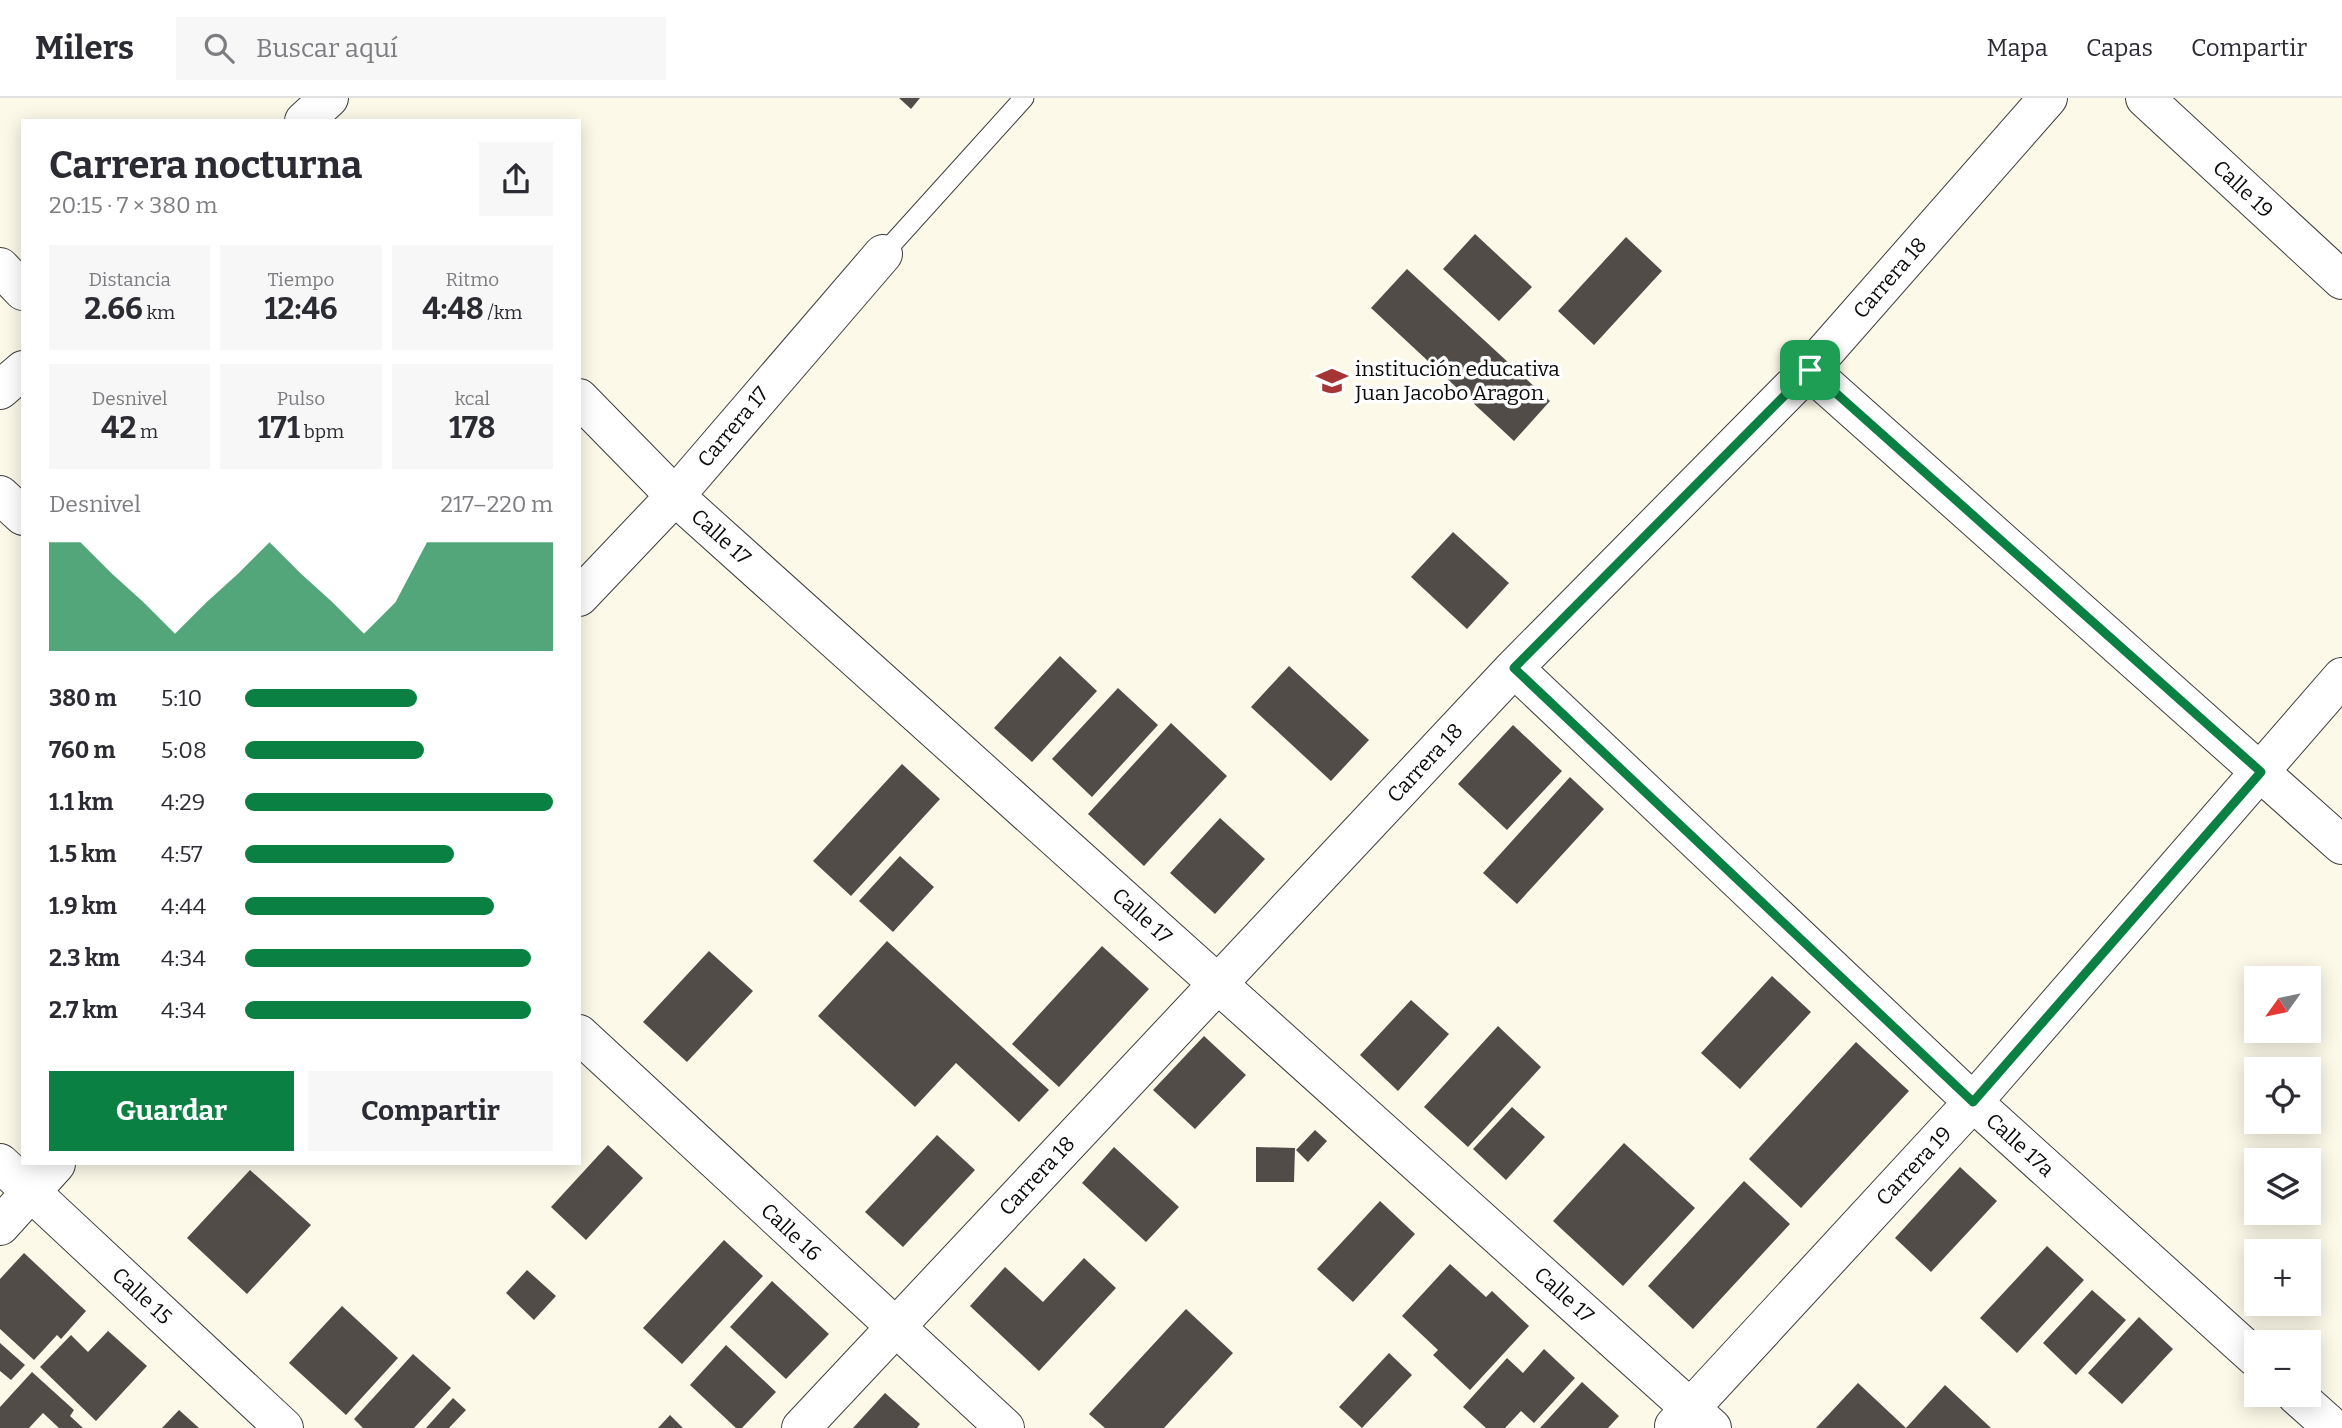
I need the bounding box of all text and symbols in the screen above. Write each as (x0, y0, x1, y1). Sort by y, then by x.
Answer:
search box (176, 17, 666, 80)
text: Milers (35, 28, 134, 68)
icon: search (200, 29, 238, 67)
text: Buscar aquí (256, 33, 398, 64)
text: Mapa (1986, 34, 2048, 62)
text: Capas (2086, 34, 2153, 62)
text: Compartir (2191, 34, 2307, 62)
text: Carrera nocturna (49, 142, 362, 188)
button: share (479, 142, 553, 216)
street label: Calle 19 (2207, 155, 2279, 223)
text: 20:15 · 7 × 380 m (49, 191, 217, 219)
street label: Carrera 18 (1848, 232, 1932, 324)
text: Distancia (88, 268, 171, 291)
text: Tiempo (267, 268, 335, 291)
text: Ritmo (445, 268, 499, 291)
text: 2.66 (84, 291, 143, 327)
text: 12:46 (265, 291, 337, 327)
text: 4:48 (422, 291, 484, 327)
text: km (143, 301, 175, 324)
text: /km (484, 301, 522, 324)
pin (1780, 340, 1840, 400)
icon: arrive (1791, 351, 1829, 389)
place label: institución educativa Juan Jacobo Aragon (1354, 356, 1560, 406)
school or university icon: institución educativa Juan Jacobo Aragon (1315, 364, 1349, 398)
street label: Carrera 17 (692, 381, 774, 473)
text: Desnivel (92, 387, 168, 410)
text: Pulso (277, 387, 325, 410)
text: kcal (455, 387, 490, 410)
text: 42 (101, 410, 136, 446)
text: 171 (258, 410, 300, 446)
text: 178 (449, 410, 496, 446)
text: m (136, 420, 158, 443)
text: bpm (300, 420, 344, 443)
text: Desnivel (49, 490, 141, 518)
text: 217–220 m (441, 490, 553, 518)
street label: Calle 17 (686, 504, 757, 571)
text: 380 m (49, 684, 117, 712)
text: 5:10 (161, 684, 202, 712)
street label: Carrera 18 (1382, 718, 1468, 808)
text: 760 m (49, 736, 115, 764)
text: 5:08 (161, 736, 207, 764)
text: 1.1 km (49, 788, 113, 816)
text: 4:29 (161, 788, 205, 816)
text: 1.5 km (49, 840, 116, 868)
text: 4:57 (161, 840, 203, 868)
street label: Calle 17 (1107, 883, 1178, 950)
text: 1.9 km (49, 892, 117, 920)
text: 4:44 (161, 892, 206, 920)
text: 2.3 km (49, 944, 120, 972)
text: 4:34 (161, 944, 206, 972)
north arrow (2244, 966, 2320, 1043)
map controls (2244, 966, 2321, 1407)
text: 2.7 km (49, 996, 118, 1024)
text: 4:34 (161, 996, 206, 1024)
button: locate (2244, 1057, 2321, 1134)
button: Guardar (49, 1071, 294, 1151)
button: Compartir (308, 1071, 553, 1151)
street label: Calle 17a (1981, 1108, 2060, 1183)
street label: Carrera 19 (1871, 1121, 1957, 1211)
street label: Carrera 18 (994, 1131, 1080, 1221)
button: layers (2244, 1148, 2321, 1225)
street label: Calle 16 (755, 1198, 827, 1266)
button: + (2244, 1239, 2321, 1316)
street label: Calle 15 (107, 1262, 177, 1330)
street label: Calle 17 (1529, 1262, 1600, 1329)
button: − (2244, 1330, 2321, 1407)

